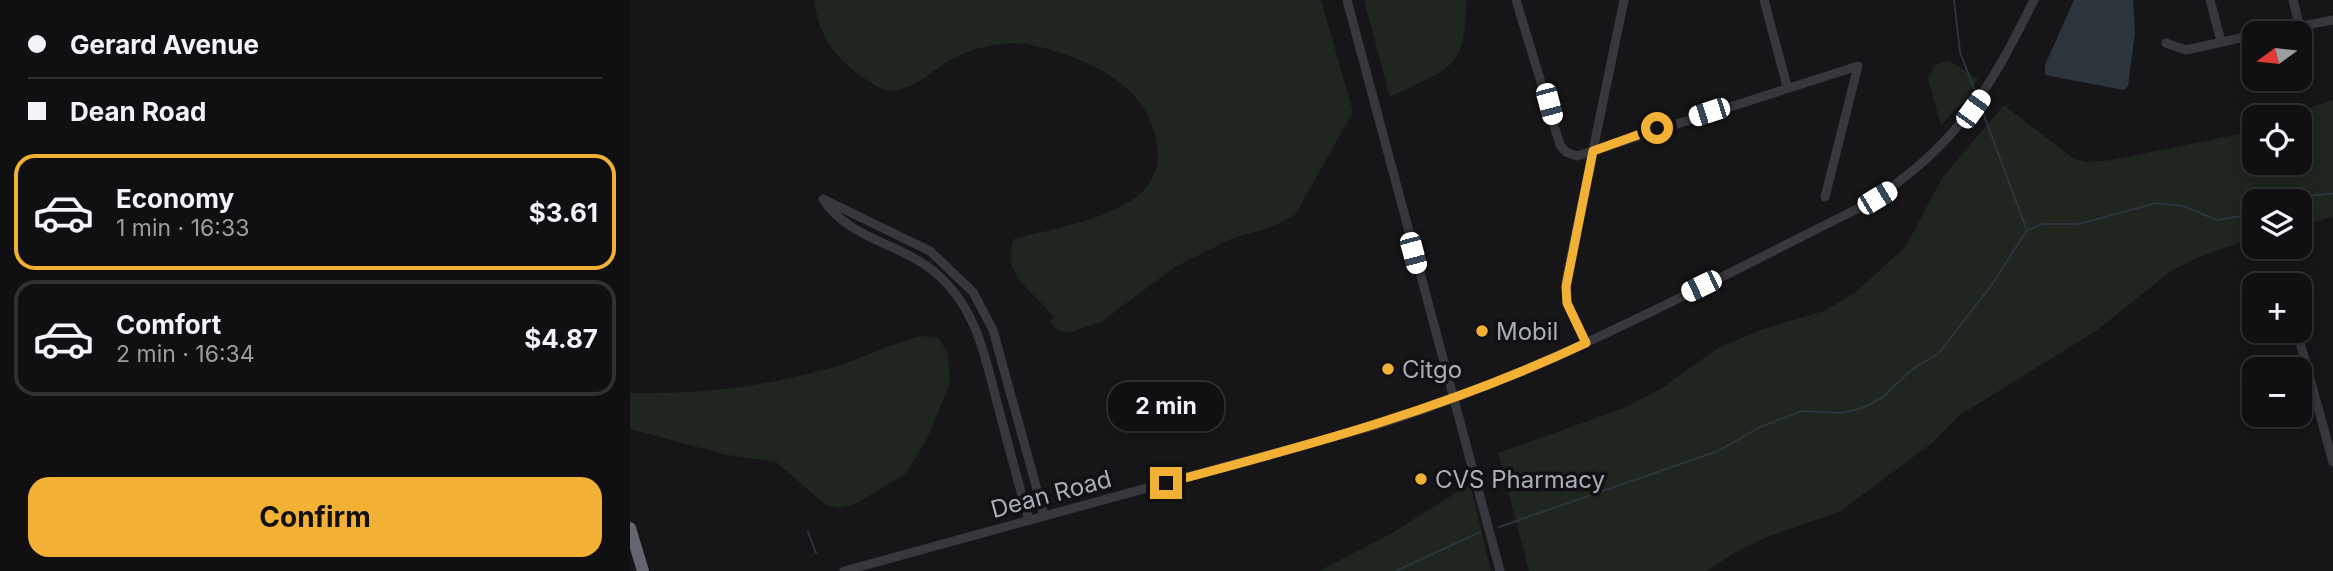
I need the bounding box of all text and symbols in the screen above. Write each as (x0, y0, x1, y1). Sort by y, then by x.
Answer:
north arrow (2242, 21, 2312, 91)
map controls (2242, 21, 2312, 427)
text: Gerard Avenue (70, 29, 259, 60)
car (1534, 81, 1565, 127)
car (1953, 86, 1994, 132)
text: Dean Road (70, 96, 206, 127)
car (1686, 96, 1733, 128)
button: locate (2242, 105, 2312, 175)
route start (1641, 112, 1673, 144)
car (1854, 178, 1901, 218)
icon: car (32, 181, 95, 244)
text: Economy (116, 183, 234, 214)
button: layers (2242, 189, 2312, 259)
text: $3.61 (529, 197, 598, 228)
text: 1 min · 16:33 (116, 214, 249, 242)
car (1398, 230, 1429, 276)
car (1678, 267, 1725, 305)
button: + (2242, 273, 2312, 343)
icon: car (32, 307, 95, 370)
text: Comfort (116, 309, 221, 340)
place label: Mobil (1496, 317, 1558, 346)
text: $4.87 (524, 323, 598, 354)
marker: Mobil (1474, 323, 1490, 339)
text: 2 min · 16:34 (116, 340, 255, 368)
place label: Citgo (1402, 355, 1462, 384)
button: − (2242, 357, 2312, 427)
marker: Citgo (1380, 361, 1396, 377)
callout: 2 min (1108, 382, 1224, 430)
text: 2 min (1135, 392, 1197, 420)
street label: Dean Road (987, 464, 1115, 524)
place label: CVS Pharmacy (1435, 465, 1605, 494)
route end (1150, 467, 1182, 499)
marker: CVS Pharmacy (1413, 471, 1429, 487)
button: Confirm (28, 477, 602, 557)

